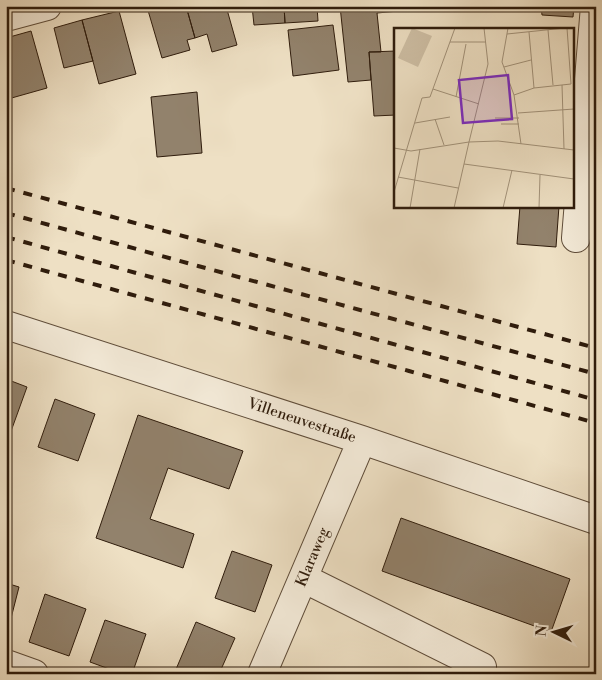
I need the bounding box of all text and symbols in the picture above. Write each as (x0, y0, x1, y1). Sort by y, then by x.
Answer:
inset map (394, 28, 574, 208)
street label: Villeneuvestraße (244, 394, 359, 447)
street label: Klaraweg (292, 525, 334, 590)
north arrow (530, 608, 580, 658)
text: N (533, 625, 551, 637)

